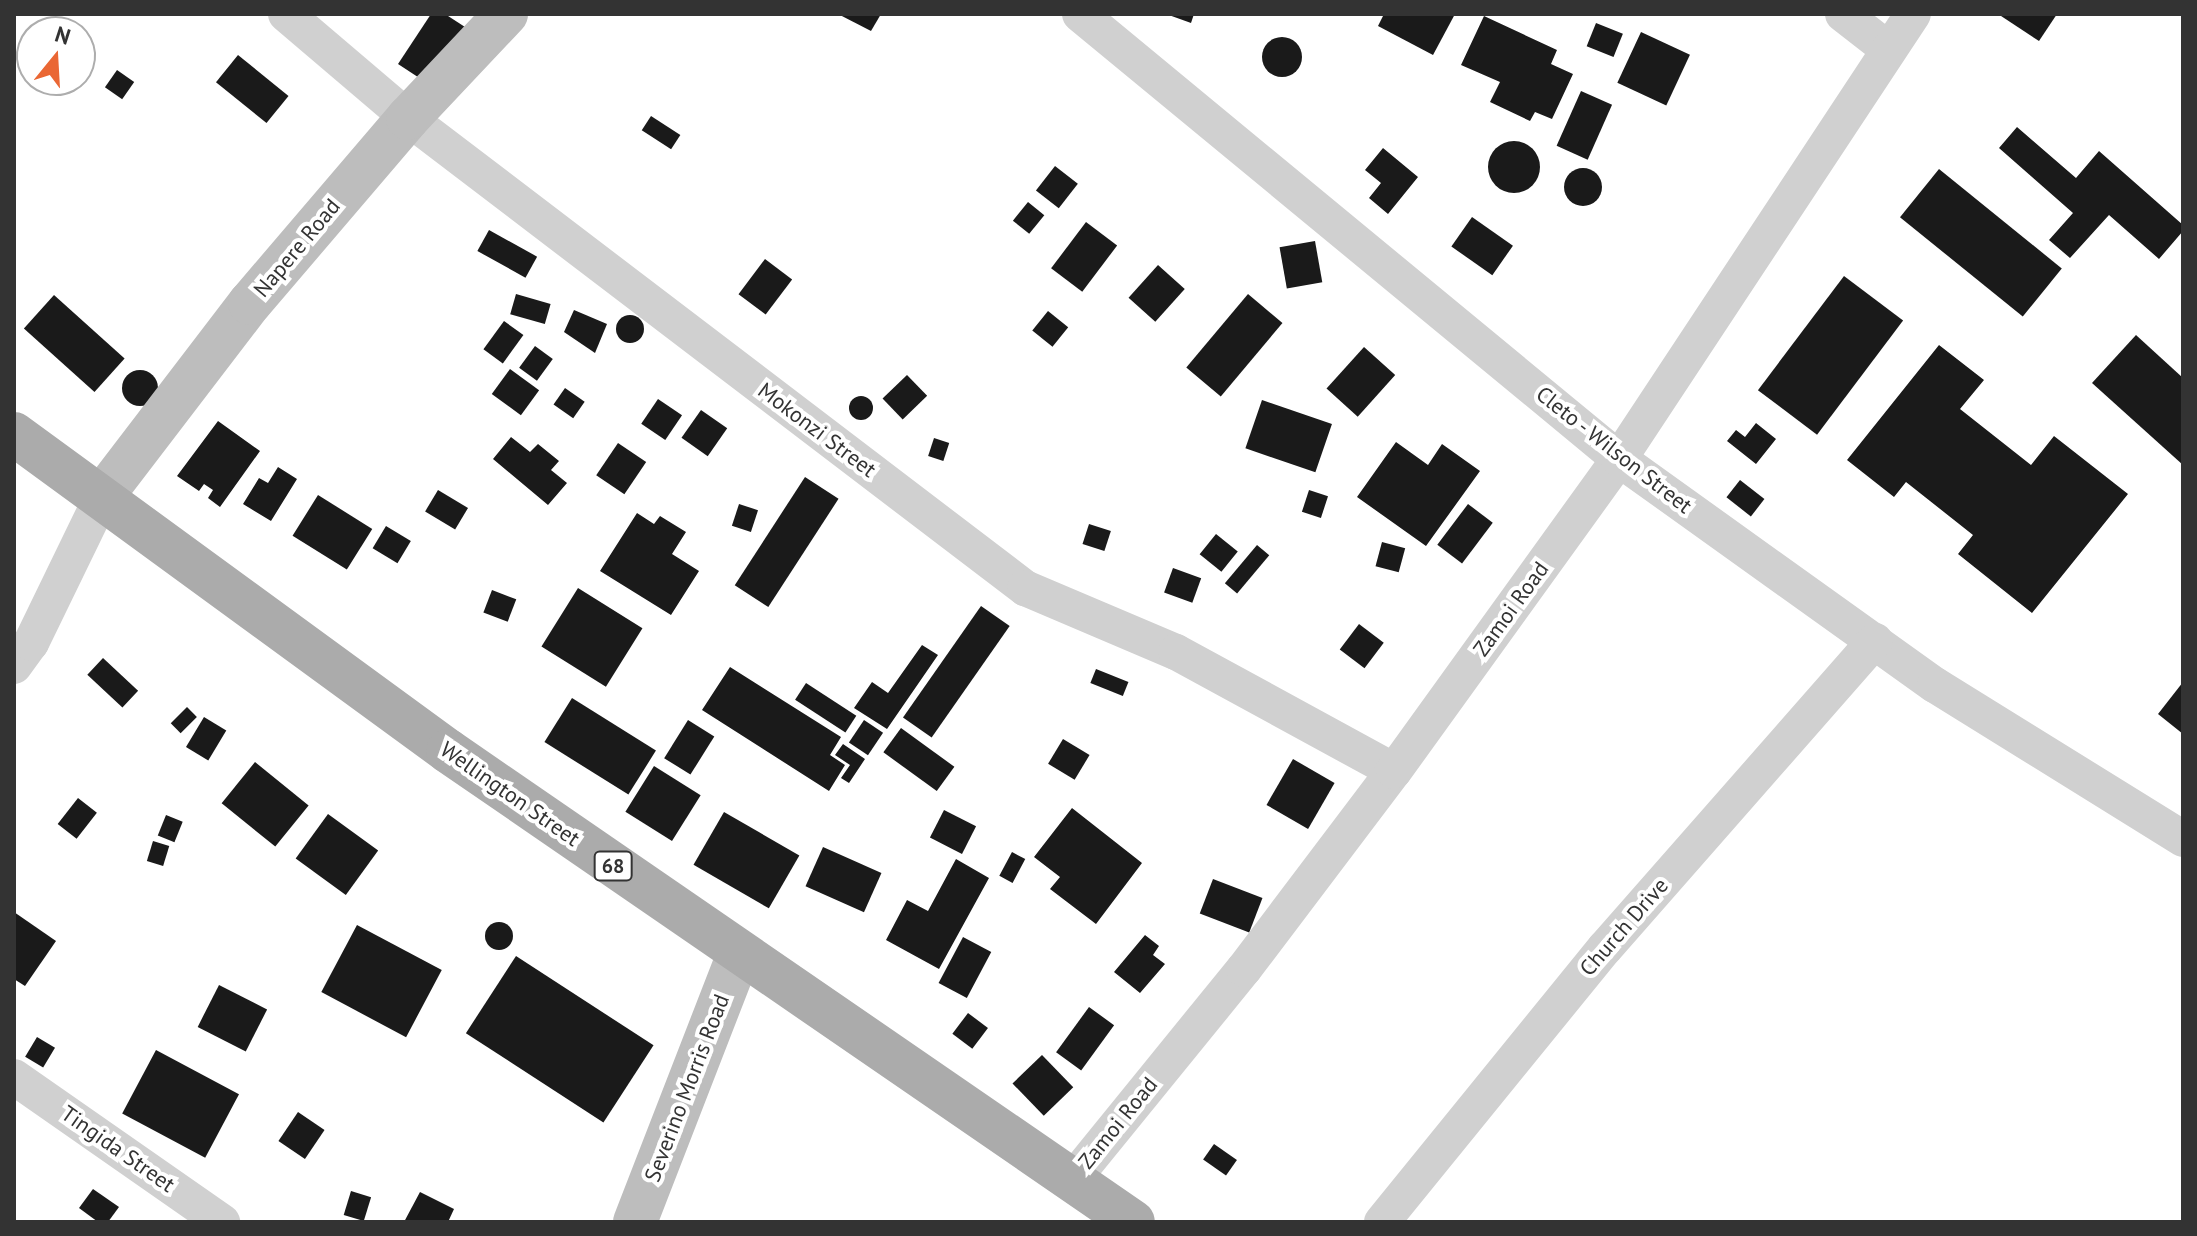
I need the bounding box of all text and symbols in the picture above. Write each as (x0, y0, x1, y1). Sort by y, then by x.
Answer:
north arrow (16, 16, 96, 96)
text: N (52, 20, 74, 51)
street label: Napere Road (248, 194, 346, 302)
street label: Mokonzi Street (753, 377, 881, 483)
street label: Cleto - Wilson Street (1529, 380, 1699, 520)
street label: Zamoi Road (1468, 557, 1554, 661)
street label: Wellington Street (435, 736, 585, 852)
road number: 68 (593, 850, 633, 882)
street label: Church Drive (1574, 873, 1674, 981)
street label: Severino Morris Road (639, 990, 735, 1186)
street label: Zamoi Road (1073, 1072, 1163, 1174)
street label: Tingida Street (56, 1100, 180, 1198)

